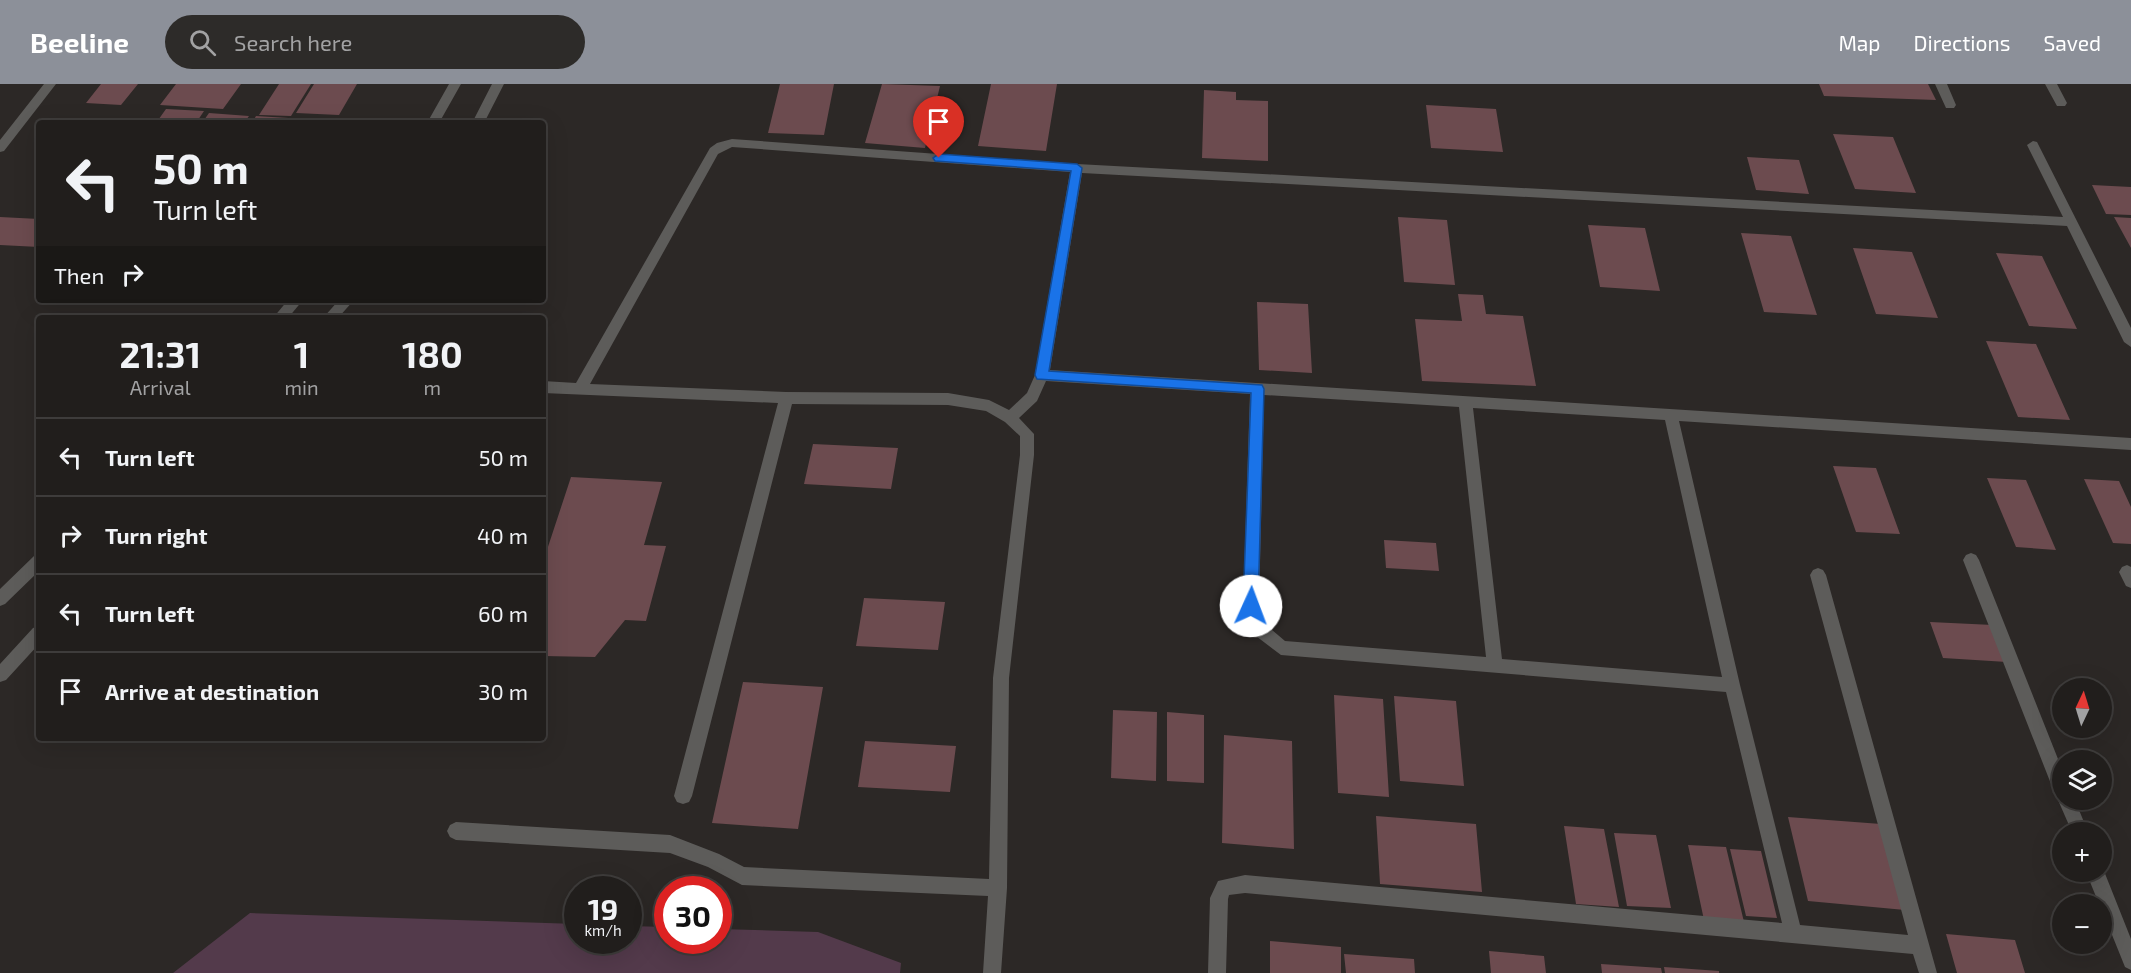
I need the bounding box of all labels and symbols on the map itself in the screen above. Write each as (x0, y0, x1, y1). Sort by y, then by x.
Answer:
pin (913, 96, 964, 158)
position arrow (1219, 574, 1283, 638)
north arrow (2052, 678, 2112, 738)
speed limit sign: 30 (654, 876, 732, 954)

